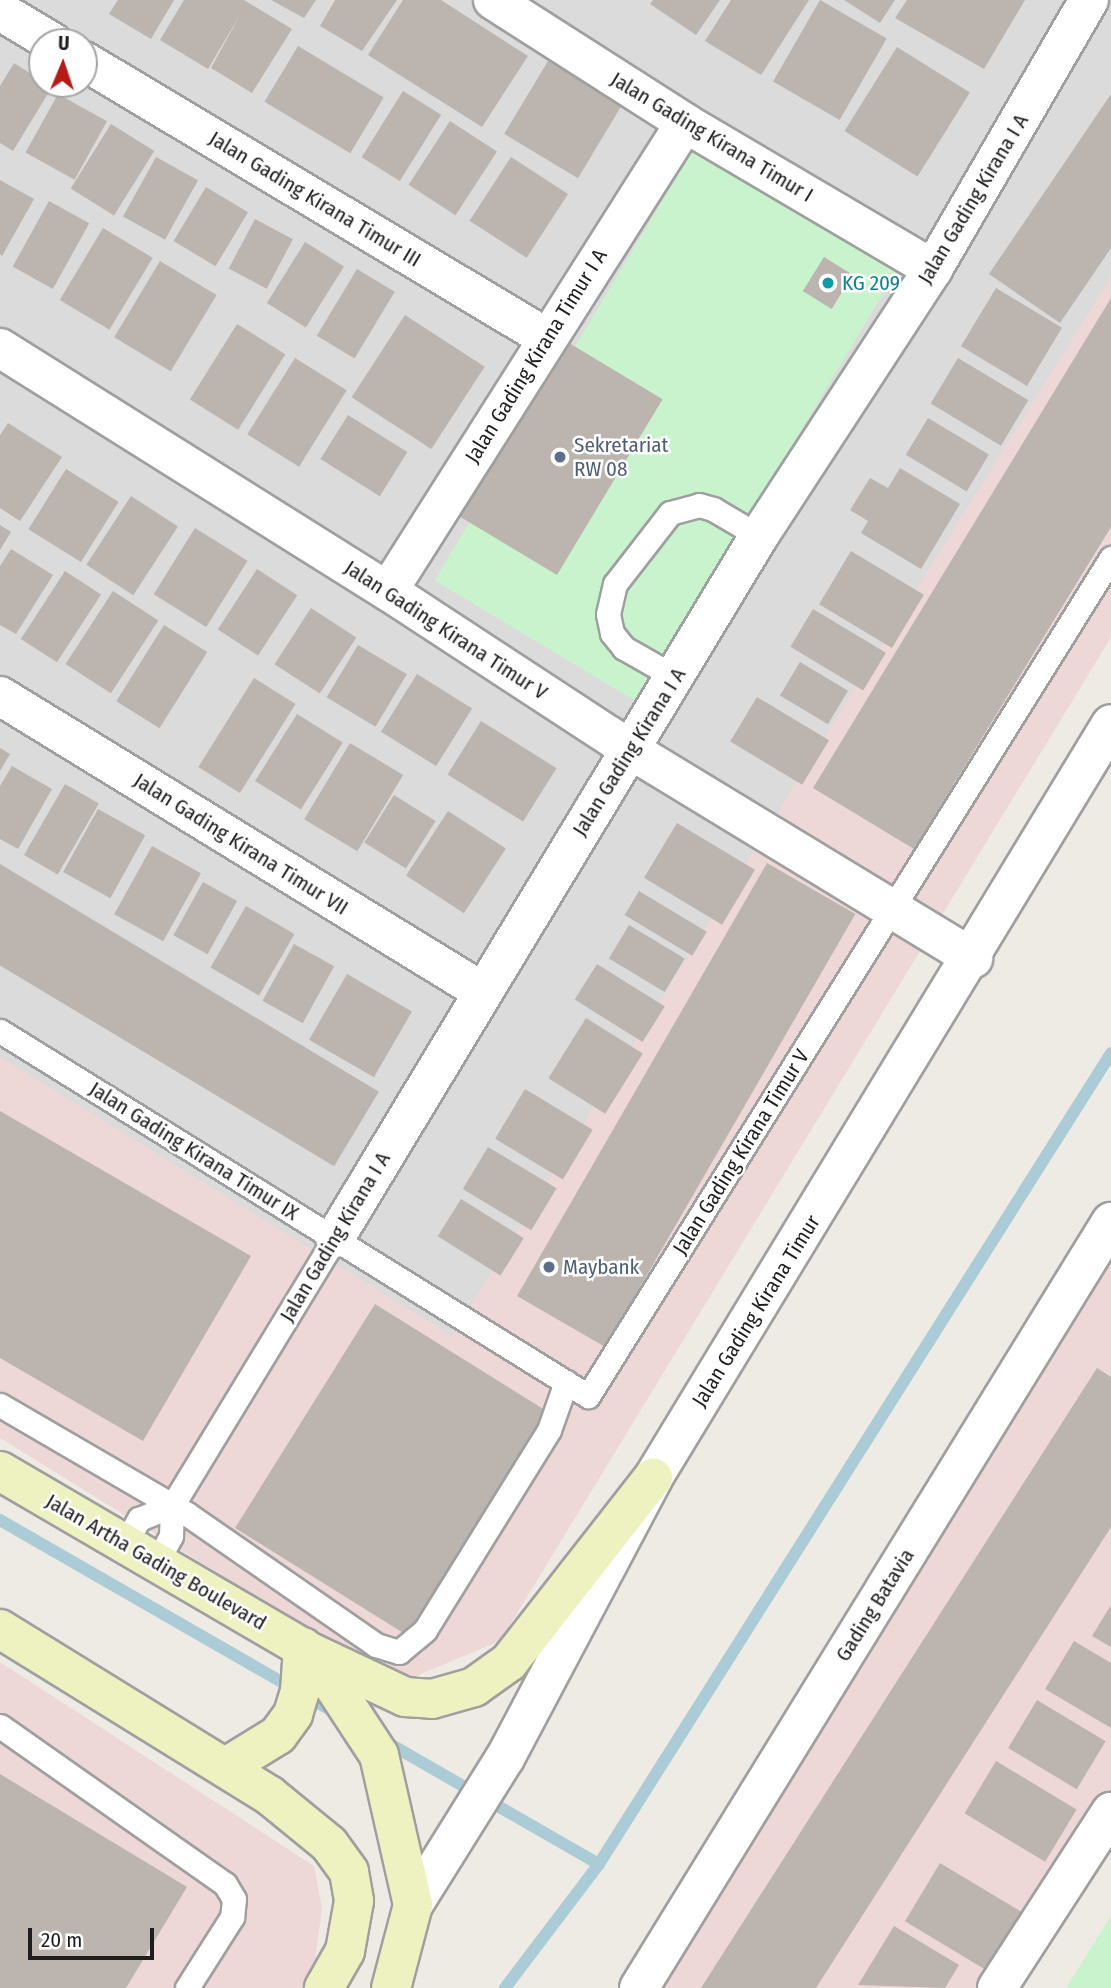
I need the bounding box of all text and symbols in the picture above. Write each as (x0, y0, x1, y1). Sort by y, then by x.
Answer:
north arrow (28, 28, 98, 98)
text: U (58, 32, 70, 55)
street label: Jalan Gading Kirana Timur I (606, 66, 818, 208)
street label: Jalan Gading Kirana I A (912, 110, 1034, 288)
street label: Jalan Gading Kirana Timur III (204, 126, 426, 272)
street label: Jalan Gading Kirana Timur I A (460, 244, 612, 468)
place label: KG 209 (842, 270, 900, 296)
marker: KG 209 (820, 275, 836, 291)
place label: Sekretariat RW 08 (574, 432, 668, 482)
marker: Sekretariat RW 08 (552, 449, 568, 465)
street label: Jalan Gading Kirana Timur V (340, 555, 552, 705)
street label: Jalan Gading Kirana I A (567, 663, 691, 841)
street label: Jalan Gading Kirana Timur VII (129, 768, 353, 920)
street label: Jalan Gading Kirana Timur V (668, 1045, 814, 1259)
street label: Jalan Gading Kirana Timur IX (85, 1076, 303, 1226)
street label: Jalan Gading Kirana I A (274, 1148, 396, 1326)
street label: Jalan Gading Kirana Timur (687, 1210, 825, 1412)
place label: Maybank (563, 1254, 639, 1280)
marker: Maybank (541, 1259, 557, 1275)
street label: Jalan Artha Gading Boulevard (41, 1488, 271, 1636)
street label: Gading Batavia (830, 1544, 920, 1666)
scale bar (32, 1914, 158, 1958)
text: 20 m (41, 1927, 82, 1953)

